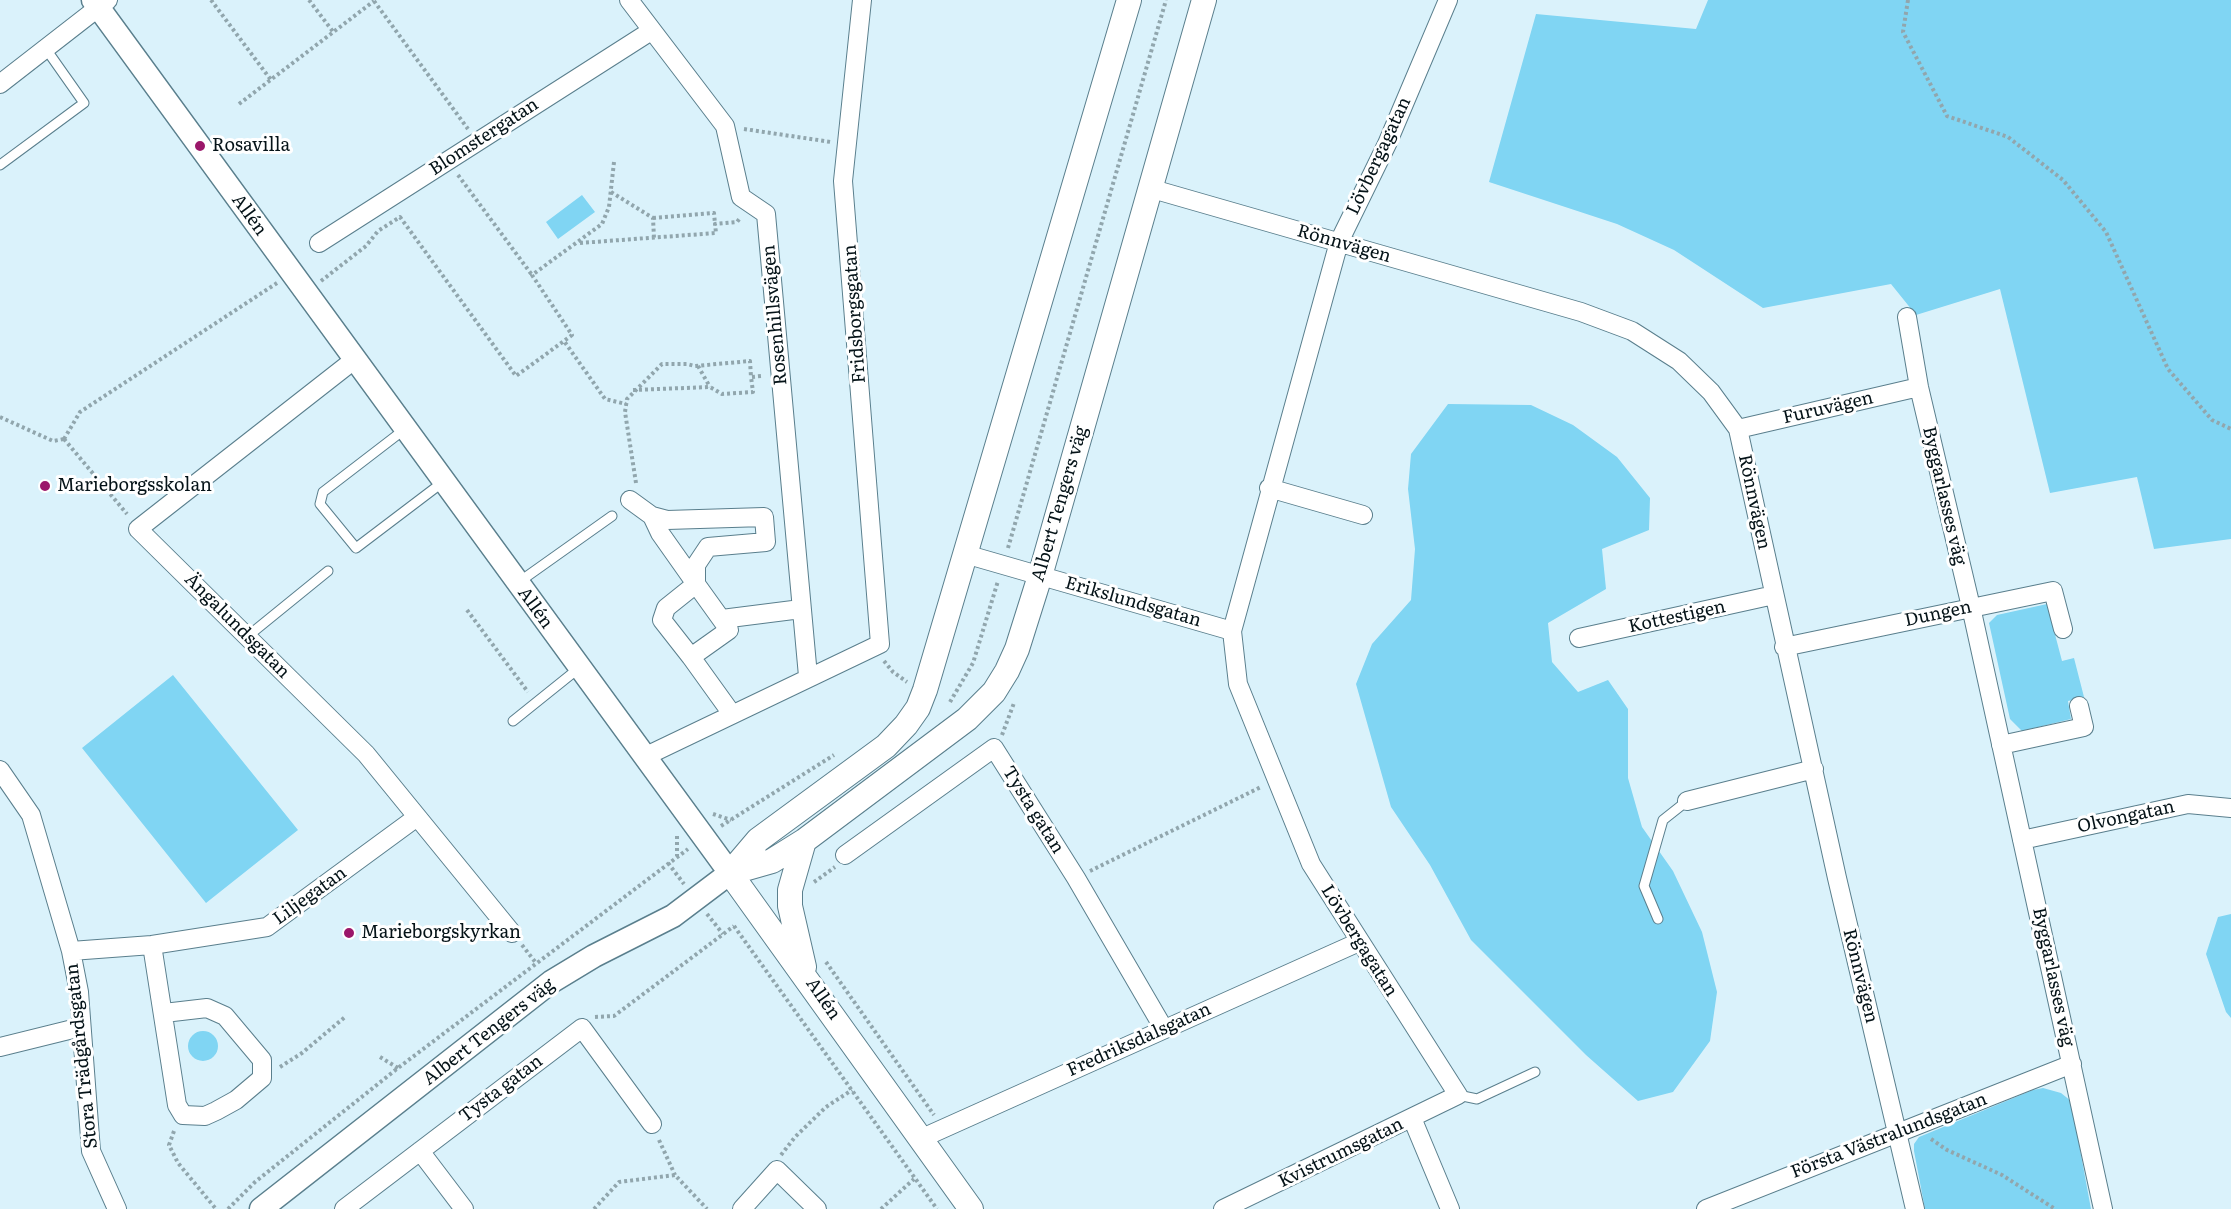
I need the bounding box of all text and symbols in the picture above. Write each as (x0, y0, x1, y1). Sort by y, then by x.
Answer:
street label: Blomstergatan (425, 94, 543, 180)
street label: Lövbergagatan (1342, 94, 1416, 218)
place label: Rosavilla (212, 135, 290, 157)
marker: Rosavilla (193, 139, 207, 153)
street label: Allén (227, 190, 271, 240)
street label: Rönnvägen (1295, 220, 1393, 268)
street label: Rosenhillsvägen (758, 244, 792, 386)
street label: Fridsborgsgatan (839, 244, 871, 384)
street label: Furuvägen (1781, 387, 1875, 429)
street label: Albert Tengers väg (1027, 424, 1093, 584)
street label: Byggarlasses väg (1918, 424, 1970, 568)
street label: Rönnvägen (1733, 452, 1775, 552)
place label: Marieborgsskolan (57, 475, 212, 497)
marker: Marieborgsskolan (38, 479, 52, 493)
street label: Ängalundsgatan (180, 569, 294, 683)
street label: Erikslundsgatan (1062, 572, 1204, 632)
street label: Allén (513, 583, 557, 633)
street label: Kottestigen (1626, 596, 1728, 638)
street label: Dungen (1903, 596, 1973, 632)
street label: Tysta gatan (998, 762, 1068, 858)
street label: Olvongatan (2075, 796, 2177, 838)
street label: Liljegatan (269, 862, 351, 930)
street label: Lövbergagatan (1316, 881, 1402, 1001)
street label: Byggarlasses väg (2028, 905, 2078, 1049)
place label: Marieborgskyrkan (361, 922, 521, 944)
marker: Marieborgskyrkan (342, 926, 356, 940)
street label: Rönnvägen (1838, 926, 1882, 1026)
street label: Stora Trädgårdsgatan (62, 962, 102, 1150)
street label: Albert Tengers väg (419, 974, 559, 1090)
street label: Allén (801, 974, 845, 1024)
street label: Fredriksdalsgatan (1064, 999, 1214, 1081)
street label: Tysta gatan (455, 1051, 547, 1127)
street label: Första Västralundsgatan (1788, 1089, 1990, 1183)
street label: Kvistrumsgatan (1275, 1113, 1407, 1193)

